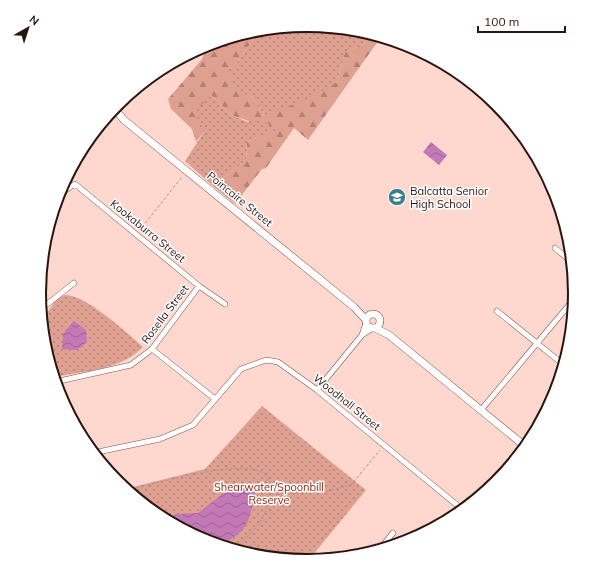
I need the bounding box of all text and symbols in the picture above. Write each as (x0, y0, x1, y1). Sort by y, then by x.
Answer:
north arrow (8, 8, 48, 48)
scale bar (478, 8, 565, 34)
text: N (27, 12, 42, 28)
text: 100 m (484, 14, 519, 29)
street label: Poincaire Street (204, 168, 276, 230)
place label: Balcatta Senior High School (410, 184, 488, 211)
school or university icon: Balcatta Senior High School (387, 187, 407, 207)
street label: Kookaburra Street (108, 196, 188, 266)
street label: Rosella Street (138, 282, 192, 346)
street label: Woodhall Street (311, 371, 384, 433)
park label: Shearwater/Spoonbill Reserve (214, 480, 324, 507)

